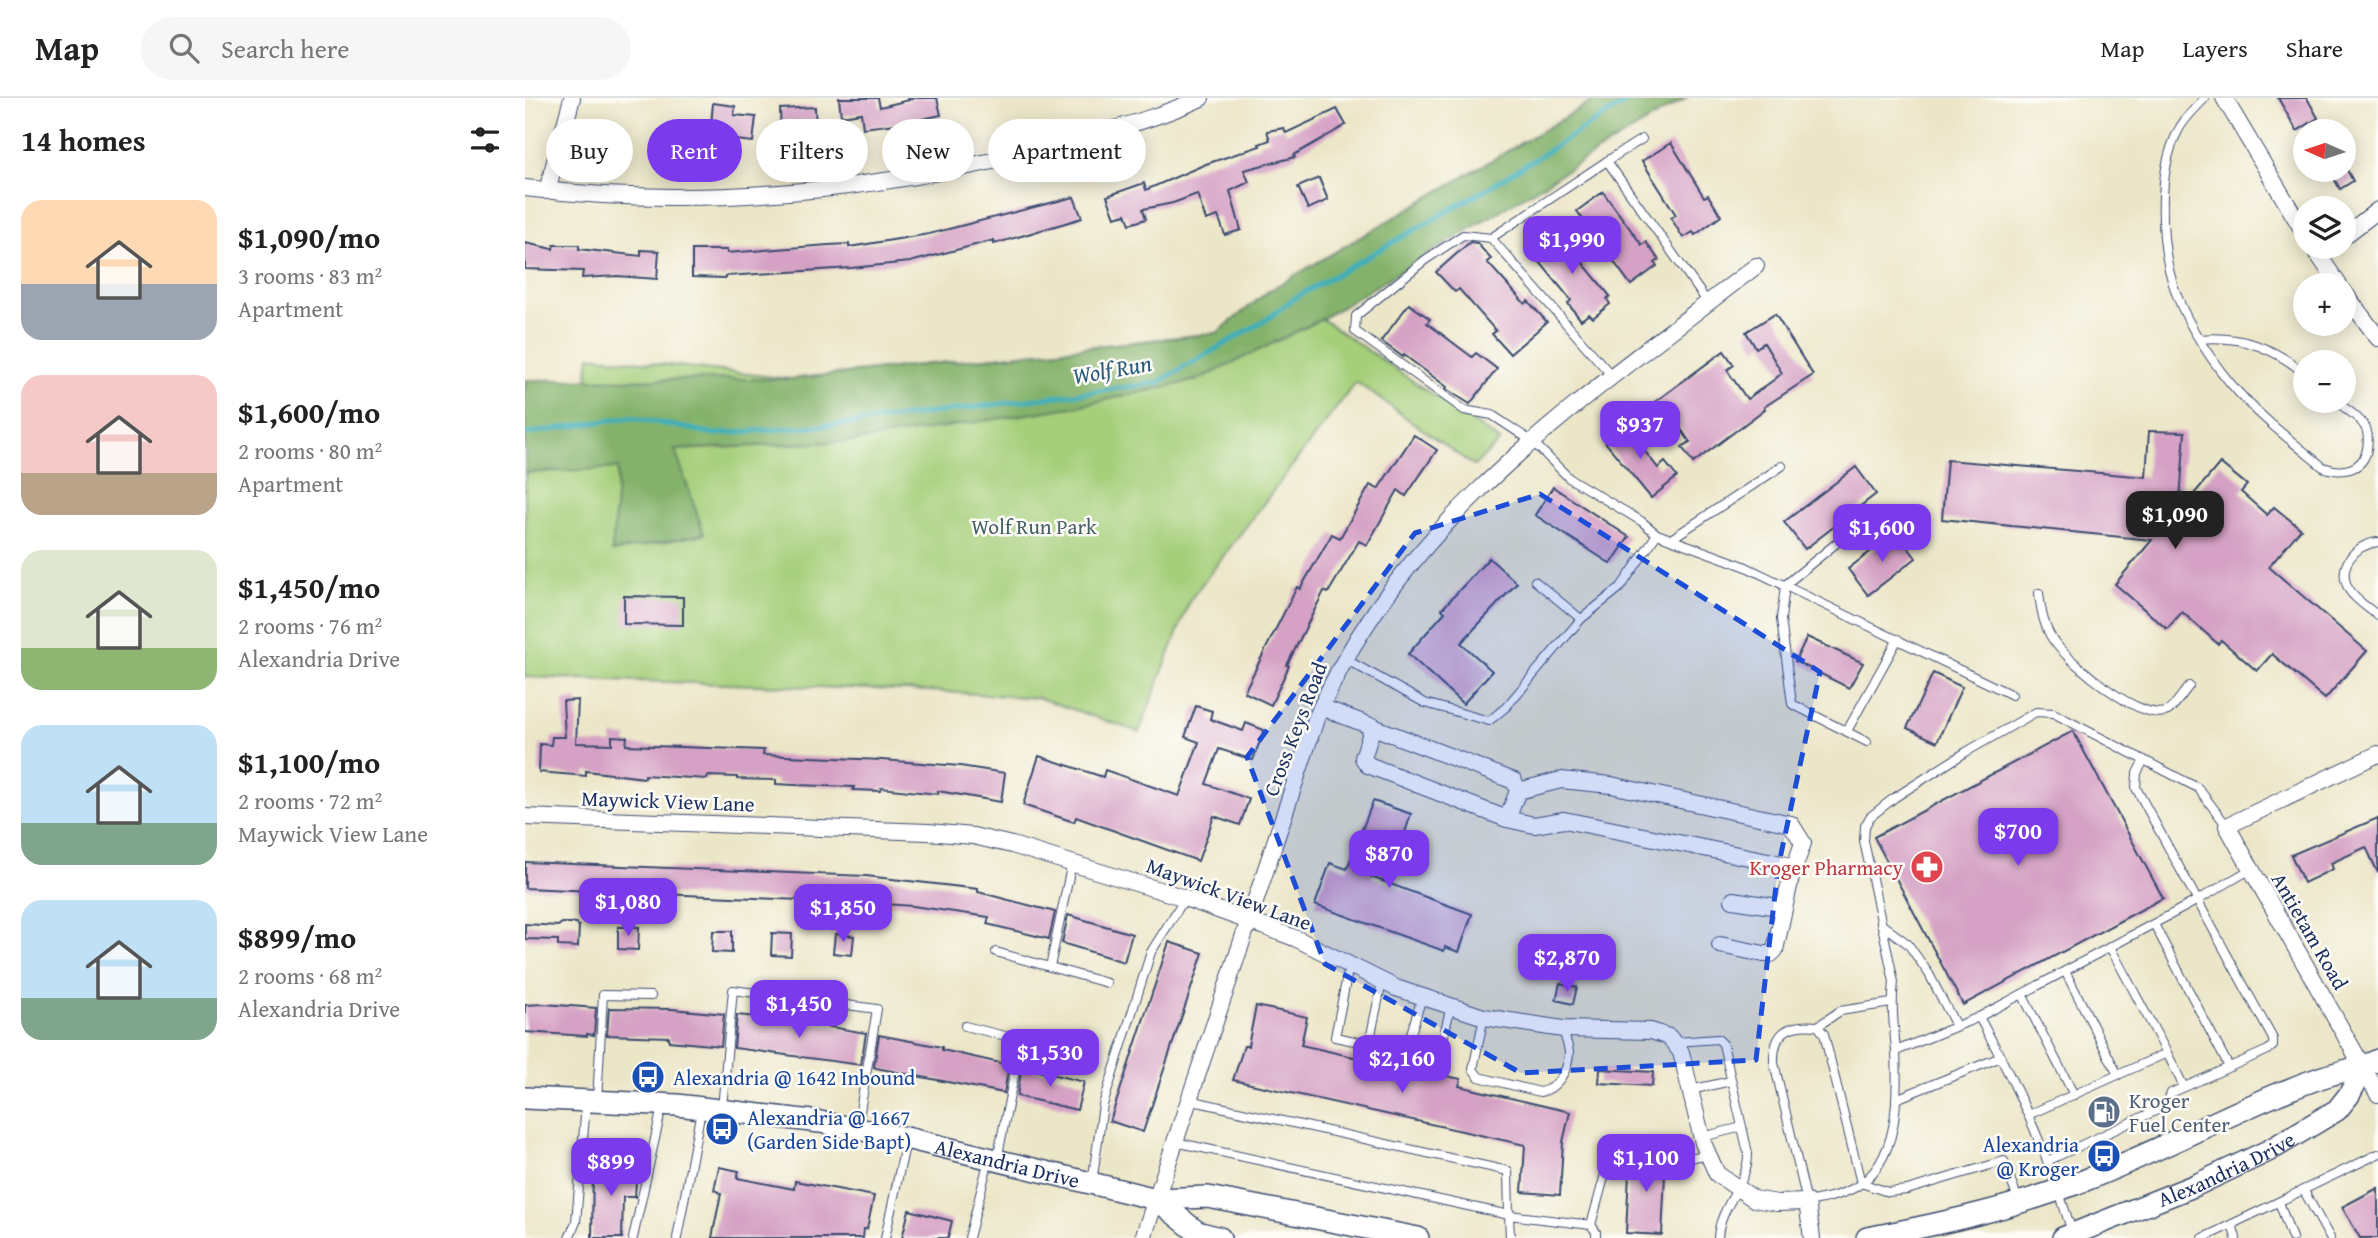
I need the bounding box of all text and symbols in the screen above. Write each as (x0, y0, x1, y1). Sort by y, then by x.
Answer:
search box (141, 17, 631, 80)
text: Map (35, 24, 99, 72)
icon: search (165, 29, 203, 67)
text: Search here (221, 29, 349, 68)
text: Map (2101, 31, 2144, 66)
text: Layers (2182, 31, 2248, 66)
text: Share (2286, 31, 2343, 66)
text: 14 homes (21, 118, 146, 162)
chip: Buy (546, 119, 633, 182)
chip: Rent (647, 119, 742, 182)
chip: Filters (756, 119, 868, 182)
chip: New (882, 119, 974, 182)
chip: Apartment (988, 119, 1146, 182)
north arrow (2293, 119, 2355, 182)
map controls (2293, 119, 2356, 413)
icon: filters (466, 121, 504, 159)
button: layers (2293, 196, 2356, 259)
text: $1,090/mo (238, 215, 380, 259)
pin: $1,990 (1515, 216, 1629, 276)
text: $1,990 (1539, 222, 1605, 255)
icon: home (77, 228, 161, 312)
text: 3 rooms · 83 m² (238, 259, 382, 292)
button: + (2293, 273, 2356, 336)
text: Apartment (238, 292, 343, 325)
water label: Wolf Run (1070, 346, 1154, 392)
button: − (2293, 350, 2356, 413)
text: $1,600/mo (238, 390, 380, 434)
pin: $937 (1599, 402, 1681, 461)
icon: home (77, 403, 161, 487)
text: $937 (1616, 407, 1664, 440)
text: 2 rooms · 80 m² (238, 434, 382, 467)
text: Apartment (238, 467, 343, 500)
pin: $1,090 (2118, 491, 2232, 551)
text: $1,090 (2142, 497, 2208, 530)
pin: $1,600 (1825, 504, 1939, 564)
text: $1,600 (1849, 510, 1915, 543)
park label: Wolf Run Park (971, 511, 1097, 542)
text: $1,450/mo (238, 565, 380, 609)
icon: home (77, 578, 161, 662)
text: 2 rooms · 76 m² (238, 609, 382, 642)
text: Alexandria Drive (238, 642, 400, 675)
street label: Cross Keys Road (1255, 657, 1335, 801)
text: $1,100/mo (238, 740, 380, 784)
icon: home (77, 753, 161, 837)
street label: Maywick View Lane (581, 782, 755, 820)
text: 2 rooms · 72 m² (238, 784, 382, 817)
pin: $700 (1977, 808, 2059, 868)
text: $700 (1994, 814, 2042, 847)
text: Maywick View Lane (238, 817, 428, 850)
pin: $870 (1348, 830, 1430, 890)
text: $870 (1365, 836, 1413, 869)
pharmacy icon: Kroger Pharmacy (1908, 848, 1946, 886)
street label: Maywick View Lane (1142, 850, 1316, 938)
place label: Kroger Pharmacy (1749, 852, 1904, 883)
street label: Antietam Road (2264, 867, 2357, 996)
pin: $1,080 (571, 878, 685, 938)
text: $1,080 (595, 884, 661, 917)
pin: $1,850 (786, 884, 900, 944)
text: $1,850 (810, 890, 876, 923)
text: $899/mo (238, 915, 356, 959)
icon: home (77, 928, 161, 1012)
pin: $2,870 (1510, 934, 1624, 994)
text: $2,870 (1534, 940, 1600, 973)
text: 2 rooms · 68 m² (238, 959, 382, 992)
pin: $1,450 (742, 981, 856, 1040)
text: $1,450 (766, 986, 832, 1019)
text: Alexandria Drive (238, 992, 400, 1025)
pin: $1,530 (993, 1030, 1107, 1089)
text: $1,530 (1017, 1035, 1083, 1068)
pin: $2,160 (1345, 1035, 1459, 1095)
text: $2,160 (1369, 1041, 1435, 1074)
bus stop icon: Alexandria @ 1642 Inbound (629, 1058, 667, 1096)
place label: Alexandria @ 1642 Inbound (673, 1062, 916, 1093)
place label: Kroger Fuel Center (2129, 1085, 2230, 1140)
fuel station icon: Kroger Fuel Center (2085, 1093, 2123, 1131)
place label: Alexandria @ 1667 (Garden Side Bapt) (747, 1102, 911, 1157)
bus stop icon: Alexandria @ 1667 (Garden Side Bapt) (703, 1110, 741, 1148)
street label: Alexandria Drive (2153, 1123, 2300, 1214)
place label: Alexandria @ Kroger (1983, 1129, 2079, 1184)
street label: Alexandria Drive (932, 1130, 1083, 1195)
pin: $1,100 (1589, 1134, 1703, 1194)
bus stop icon: Alexandria @ Kroger (2085, 1137, 2123, 1175)
pin: $899 (570, 1138, 652, 1198)
text: $1,100 (1613, 1140, 1679, 1173)
text: $899 (587, 1144, 635, 1177)

